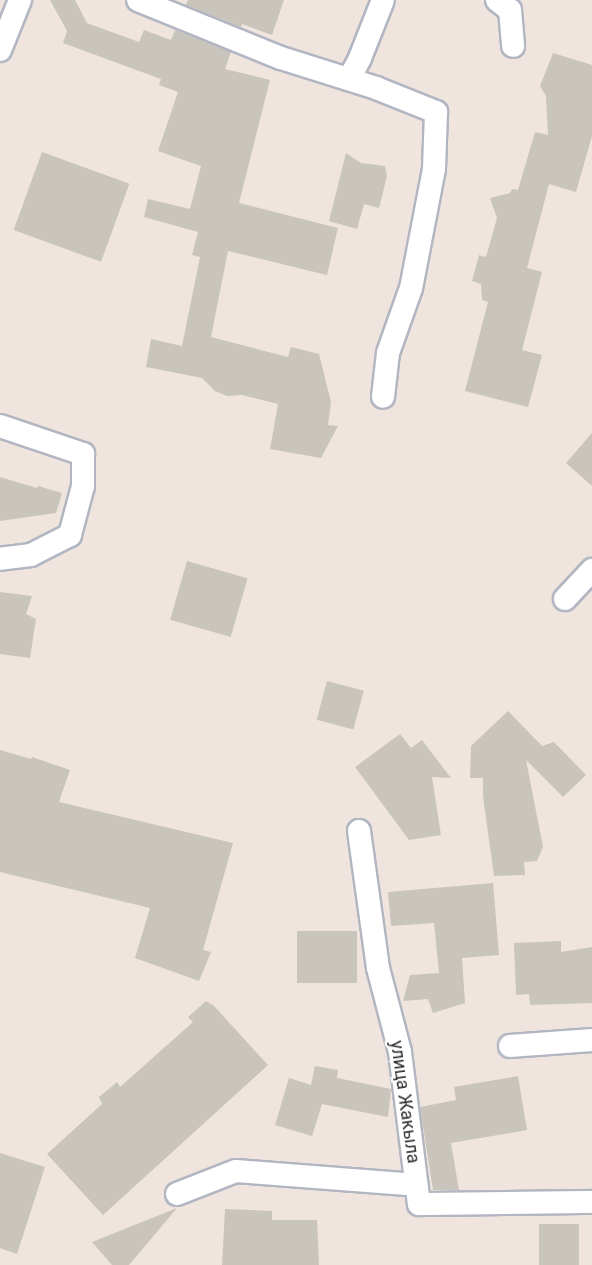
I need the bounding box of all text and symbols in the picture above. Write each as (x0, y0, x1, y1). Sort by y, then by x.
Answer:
street label: улица Жакыла (386, 1039, 424, 1165)

